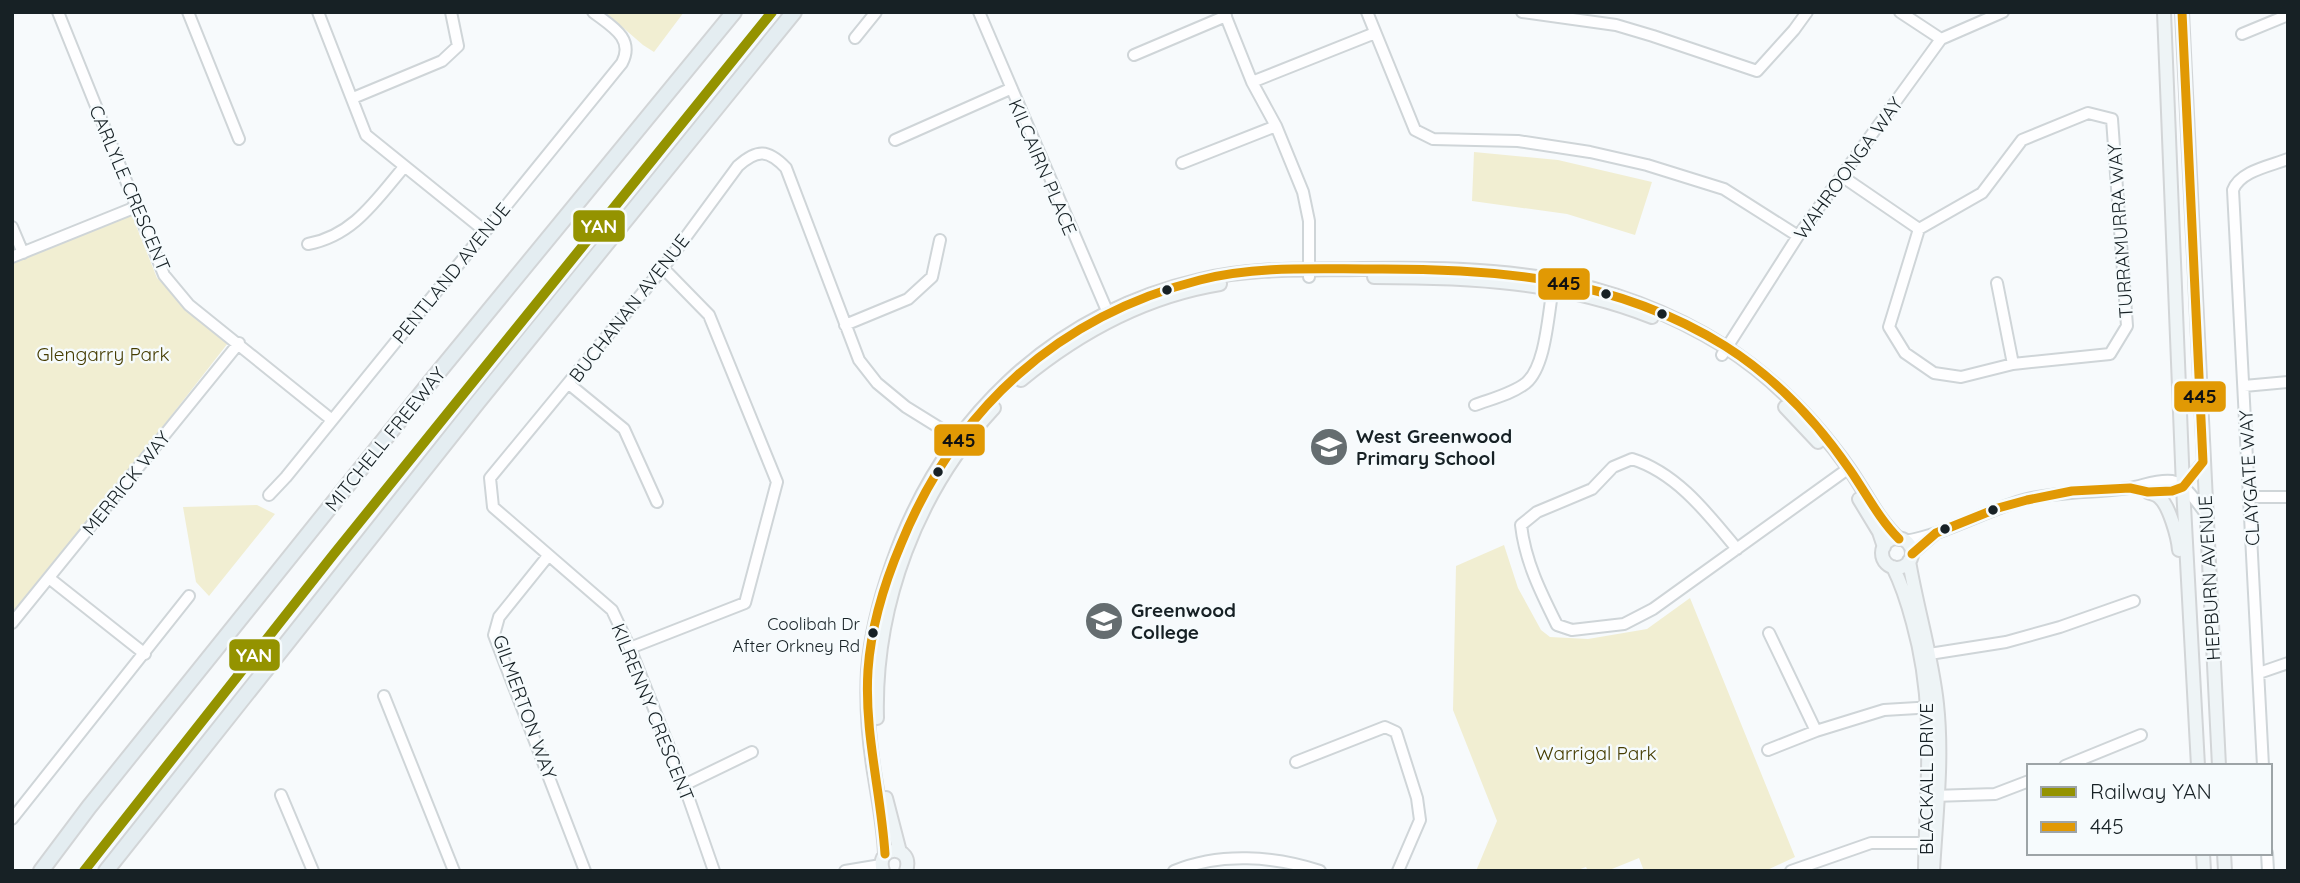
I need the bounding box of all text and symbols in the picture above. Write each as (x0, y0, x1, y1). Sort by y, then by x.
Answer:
street label: WAHROONGA WAY (1788, 92, 1908, 244)
street label: KILCAIRN PLACE (1004, 95, 1082, 239)
street label: CARLYLE CRESCENT (84, 101, 176, 275)
street label: TURRAMURRA WAY (2102, 142, 2138, 319)
street label: PENTLAND AVENUE (387, 198, 515, 348)
line badge: YAN (572, 209, 626, 243)
text: YAN (581, 214, 617, 238)
street label: BUCHANAN AVENUE (564, 229, 694, 387)
line badge: 445 (1537, 267, 1591, 301)
text: 445 (1547, 271, 1581, 295)
unlabelled marker (1160, 283, 1174, 297)
unlabelled marker (1599, 287, 1613, 301)
unlabelled marker (1655, 307, 1669, 321)
park label: Glengarry Park (36, 342, 170, 366)
street label: MITCHELL FREEWAY (319, 362, 451, 516)
line badge: 445 (2173, 380, 2227, 413)
text: 445 (2183, 384, 2217, 408)
street label: CLAYGATE WAY (2233, 409, 2265, 547)
line badge: 445 (933, 423, 986, 457)
place label: West Greenwood Primary School (1356, 424, 1512, 470)
street label: MERRICK WAY (77, 426, 176, 540)
school or university icon: West Greenwood Primary School (1308, 426, 1350, 468)
text: 445 (942, 428, 976, 452)
unlabelled marker (931, 465, 945, 479)
street label: HEPBURN AVENUE (2193, 495, 2225, 661)
unlabelled marker (1986, 503, 2000, 517)
unlabelled marker (1938, 522, 1952, 536)
place label: Greenwood College (1131, 598, 1236, 644)
school or university icon: Greenwood College (1083, 600, 1125, 642)
place label: Coolibah Dr After Orkney Rd (732, 613, 860, 656)
street label: KILRENNY CRESCENT (606, 620, 700, 804)
marker: Coolibah Dr After Orkney Rd (866, 626, 880, 640)
street label: GILMERTON WAY (488, 632, 562, 783)
line badge: YAN (228, 638, 281, 672)
text: YAN (236, 643, 272, 667)
street label: BLACKALL DRIVE (1914, 703, 1938, 855)
park label: Warrigal Park (1535, 741, 1657, 765)
legend (2027, 764, 2272, 855)
text: Railway YAN (2090, 778, 2212, 804)
text: 445 (2090, 813, 2124, 839)

